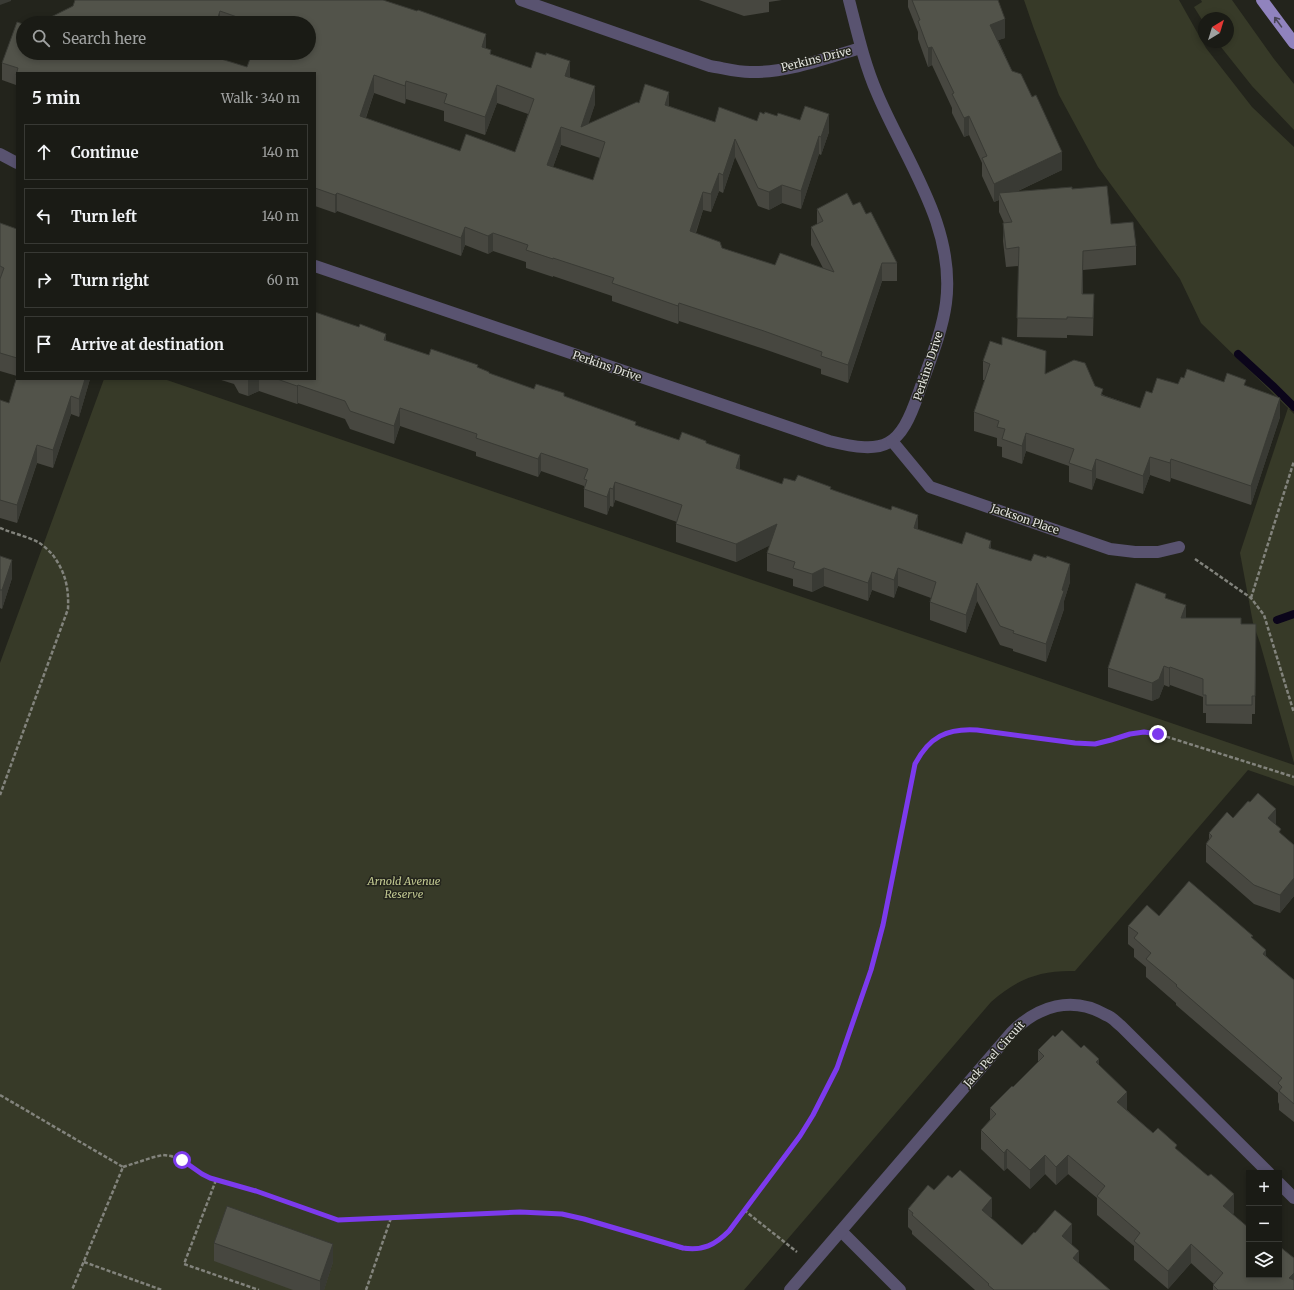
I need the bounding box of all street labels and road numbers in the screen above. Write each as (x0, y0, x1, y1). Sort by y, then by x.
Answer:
street label: Perkins Drive (779, 43, 853, 74)
street label: Perkins Drive (910, 329, 946, 402)
street label: Perkins Drive (571, 348, 643, 384)
street label: Jackson Place (988, 500, 1061, 537)
street label: Jack Peel Circuit (960, 1017, 1028, 1091)

